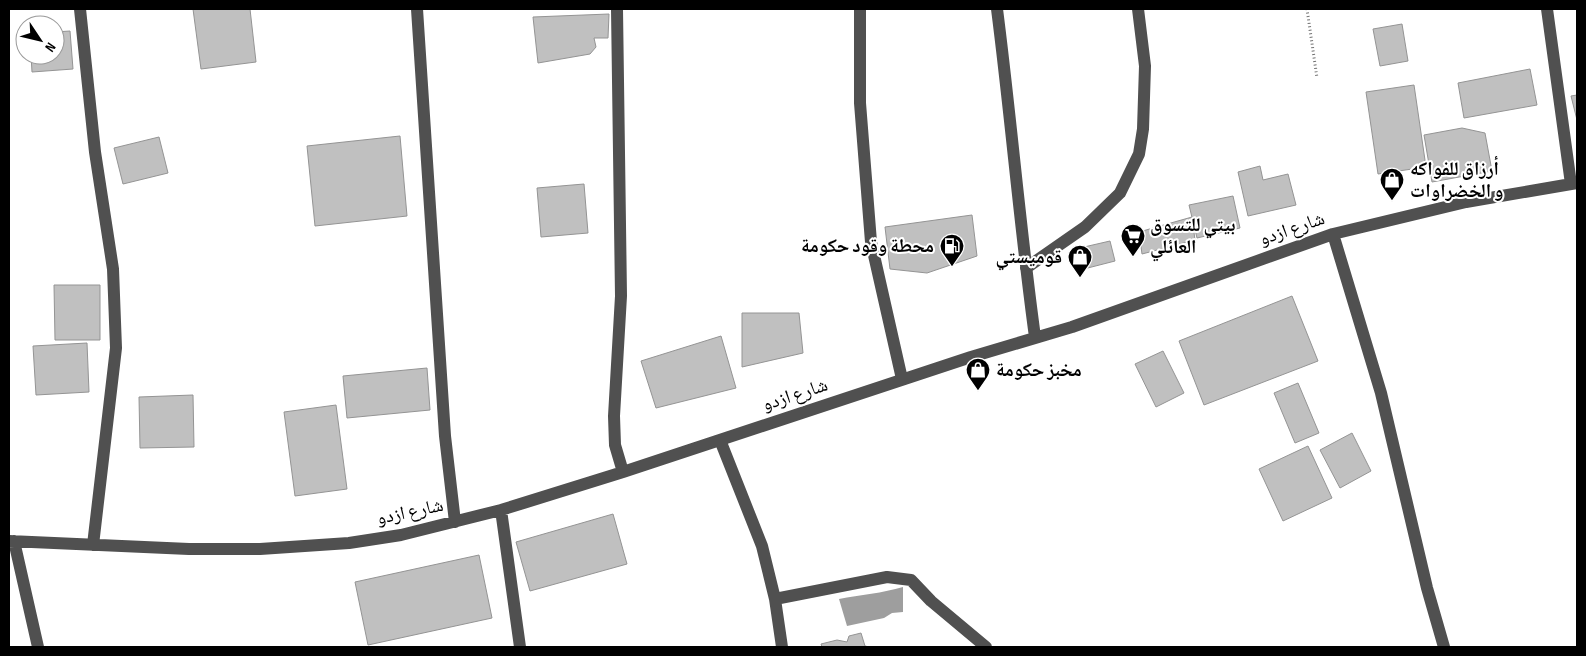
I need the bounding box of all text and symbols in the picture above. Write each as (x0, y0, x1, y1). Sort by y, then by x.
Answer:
north arrow (15, 15, 65, 65)
text: N (41, 39, 59, 55)
place label: أرزاق للفواكه و الخضراوات (1410, 156, 1504, 203)
shop icon: أرزاق للفواكه و الخضراوات (1379, 167, 1405, 201)
street label: شارع ازدو (1256, 207, 1328, 251)
place label: بيتي للتسوق العائلي (1150, 214, 1236, 261)
supermarket icon: بيتي للتسوق العائلي (1120, 223, 1146, 257)
fuel station icon: محطة وقود حكومة (939, 233, 965, 267)
place label: محطة وقود حكومة (801, 235, 934, 258)
shop icon: قوميستي (1067, 244, 1093, 278)
place label: قوميستي (996, 246, 1062, 271)
shop icon: مخبز حكومة (965, 357, 991, 391)
place label: مخبز حكومة (996, 359, 1082, 382)
street label: شارع ازدو (759, 374, 831, 416)
street label: شارع ازدو (374, 494, 446, 530)

